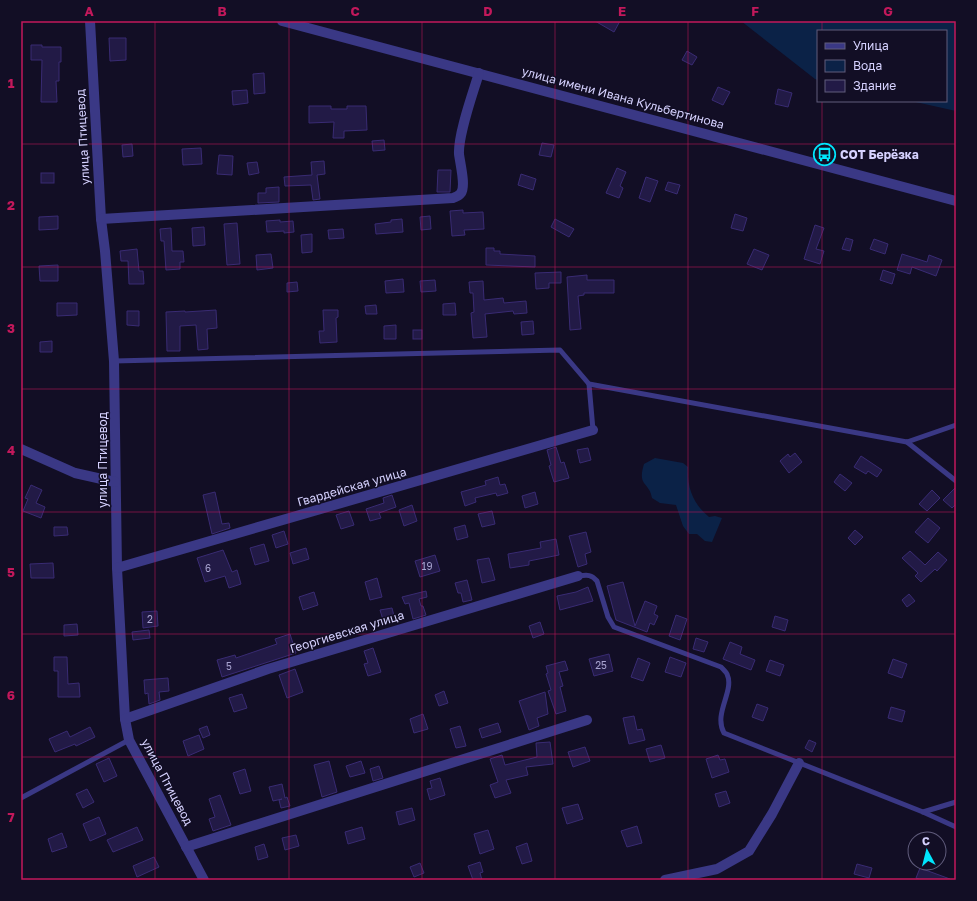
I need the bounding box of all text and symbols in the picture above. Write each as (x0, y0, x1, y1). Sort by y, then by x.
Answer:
text: A (84, 3, 94, 19)
text: B (217, 3, 227, 19)
text: C (350, 3, 360, 19)
text: D (483, 3, 493, 19)
text: E (618, 3, 626, 19)
text: F (751, 3, 759, 19)
text: G (883, 3, 893, 19)
legend (817, 30, 947, 102)
text: Улица (853, 38, 889, 53)
text: Вода (853, 58, 882, 73)
street label: улица имени Ивана Кульбертинова (520, 63, 726, 132)
text: 1 (8, 75, 15, 91)
text: Здание (853, 78, 896, 93)
street label: улица Птицевод (73, 89, 92, 185)
bus stop icon: СОТ Берёзка (811, 142, 837, 168)
place label: СОТ Берёзка (840, 147, 919, 162)
text: 2 (7, 197, 15, 213)
text: 3 (7, 320, 15, 336)
street label: улица Птицевод (95, 412, 110, 508)
text: 4 (7, 442, 15, 458)
street label: Гвардейская улица (296, 464, 408, 509)
house number: 19 (422, 560, 432, 572)
house number: 6 (205, 562, 211, 574)
text: 5 (7, 564, 15, 580)
street label: Георгиевская улица (288, 607, 406, 656)
house number: 2 (147, 613, 153, 625)
house number: 25 (595, 659, 607, 671)
house number: 5 (226, 660, 232, 672)
text: 6 (7, 687, 15, 703)
street label: улица Птицевод (138, 736, 197, 828)
text: 7 (7, 809, 15, 825)
north arrow (907, 831, 947, 871)
text: С (921, 834, 931, 848)

